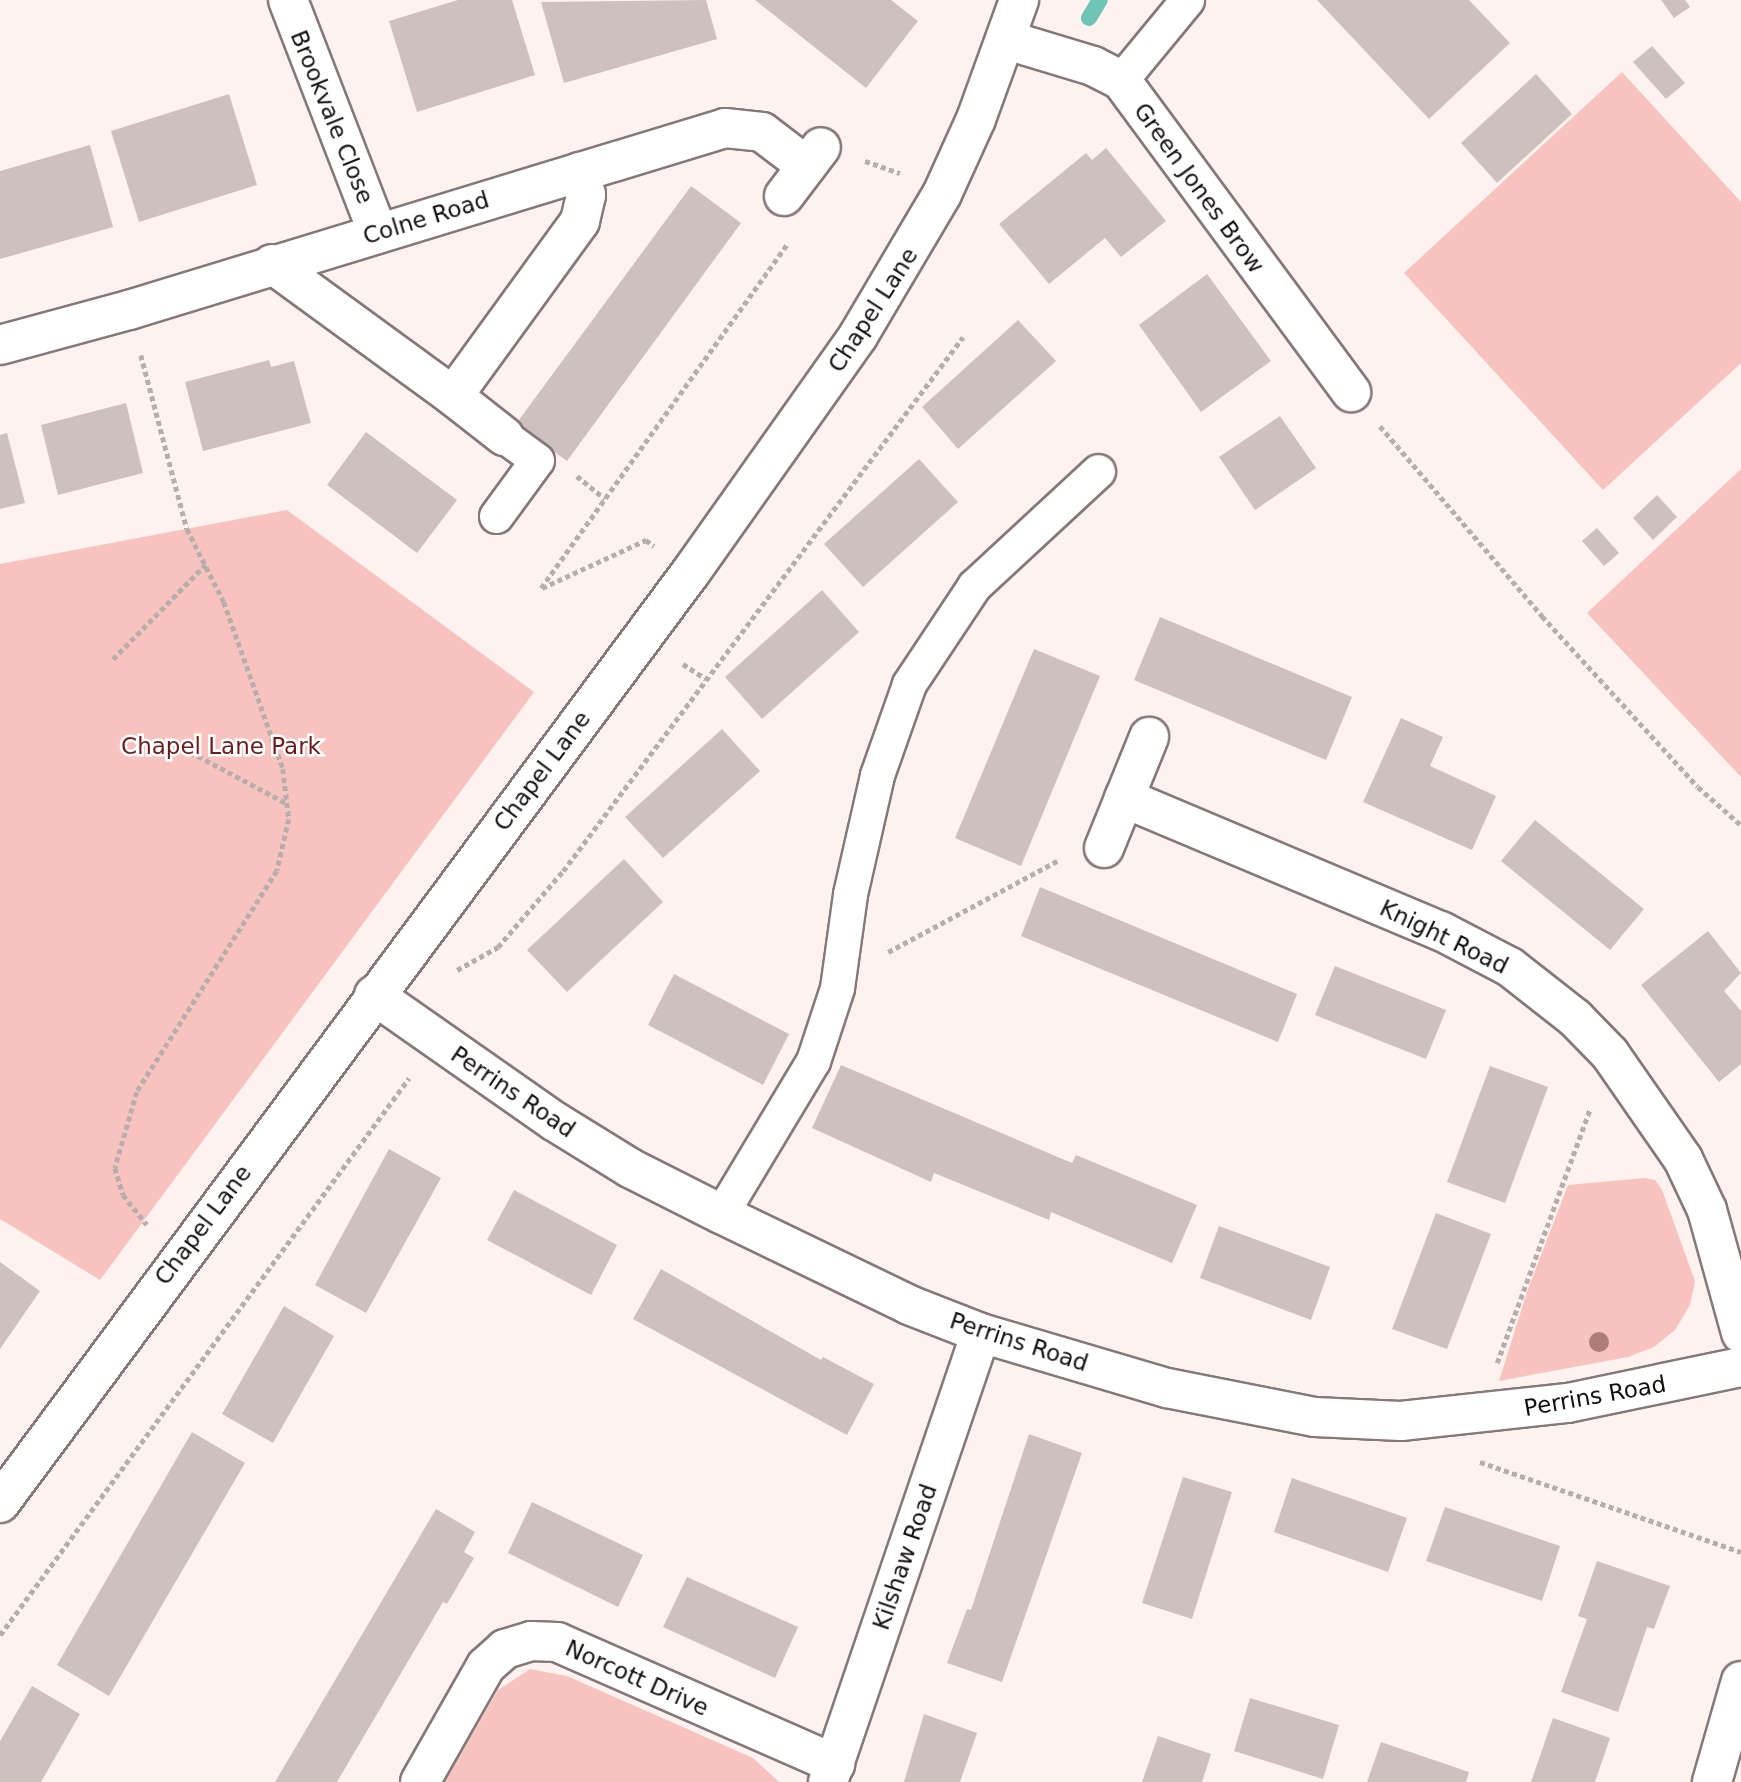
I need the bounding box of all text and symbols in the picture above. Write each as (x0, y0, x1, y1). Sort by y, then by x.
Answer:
street label: Brookvale Close (285, 26, 379, 208)
street label: Green Jones Brow (1128, 98, 1270, 278)
street label: Colne Road (360, 186, 492, 250)
street label: Chapel Lane (823, 243, 923, 377)
street label: Chapel Lane (488, 706, 596, 836)
park label: Chapel Lane Park (121, 732, 321, 760)
street label: Knight Road (1375, 894, 1513, 980)
street label: Perrins Road (446, 1040, 580, 1144)
street label: Chapel Lane (149, 1160, 257, 1290)
street label: Perrins Road (946, 1307, 1092, 1377)
street label: Perrins Road (1522, 1370, 1668, 1422)
street label: Kilshaw Road (867, 1480, 943, 1634)
street label: Norcott Drive (561, 1634, 713, 1722)

